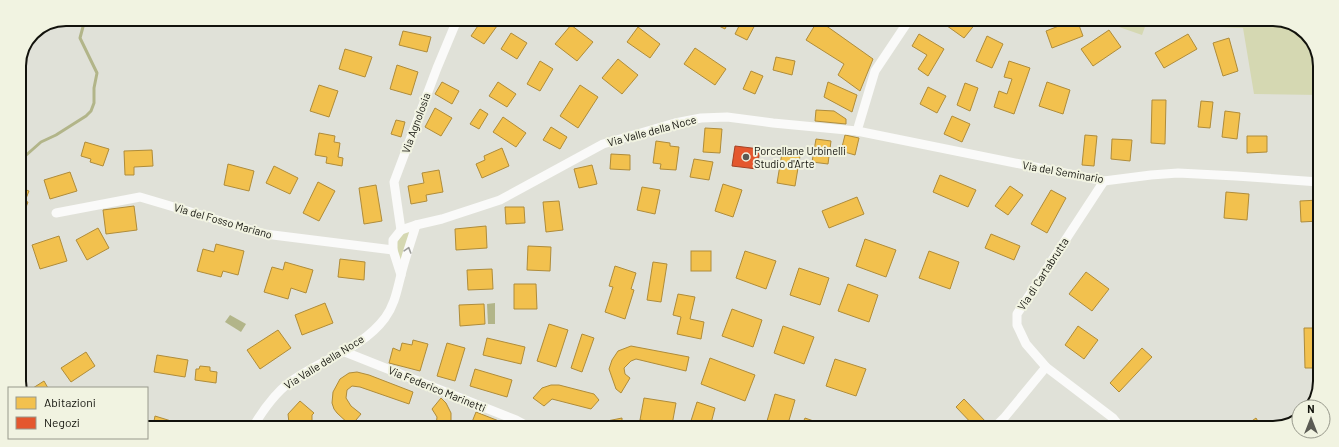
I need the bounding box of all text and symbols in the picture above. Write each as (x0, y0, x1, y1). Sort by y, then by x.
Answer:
street label: Via Agnolosia (399, 91, 433, 155)
street label: Via Valle della Noce (606, 112, 698, 149)
place label: Porcellane Urbinelli Studio d'Arte (754, 144, 846, 170)
marker: Porcellane Urbinelli Studio d'Arte (741, 152, 751, 162)
street label: Via del Seminario (1021, 158, 1105, 185)
street label: Via del Fosso Mariano (172, 200, 274, 241)
street label: Via di Cartabrutta (1014, 235, 1071, 312)
one-way arrow (403, 247, 412, 254)
street label: Via Valle della Noce (281, 332, 366, 391)
street label: Via Federico Marinetti (386, 363, 488, 414)
legend (8, 387, 148, 439)
text: Abitazioni (44, 395, 96, 409)
north arrow (1291, 399, 1331, 439)
text: N (1307, 402, 1315, 415)
text: Negozi (44, 415, 80, 429)

